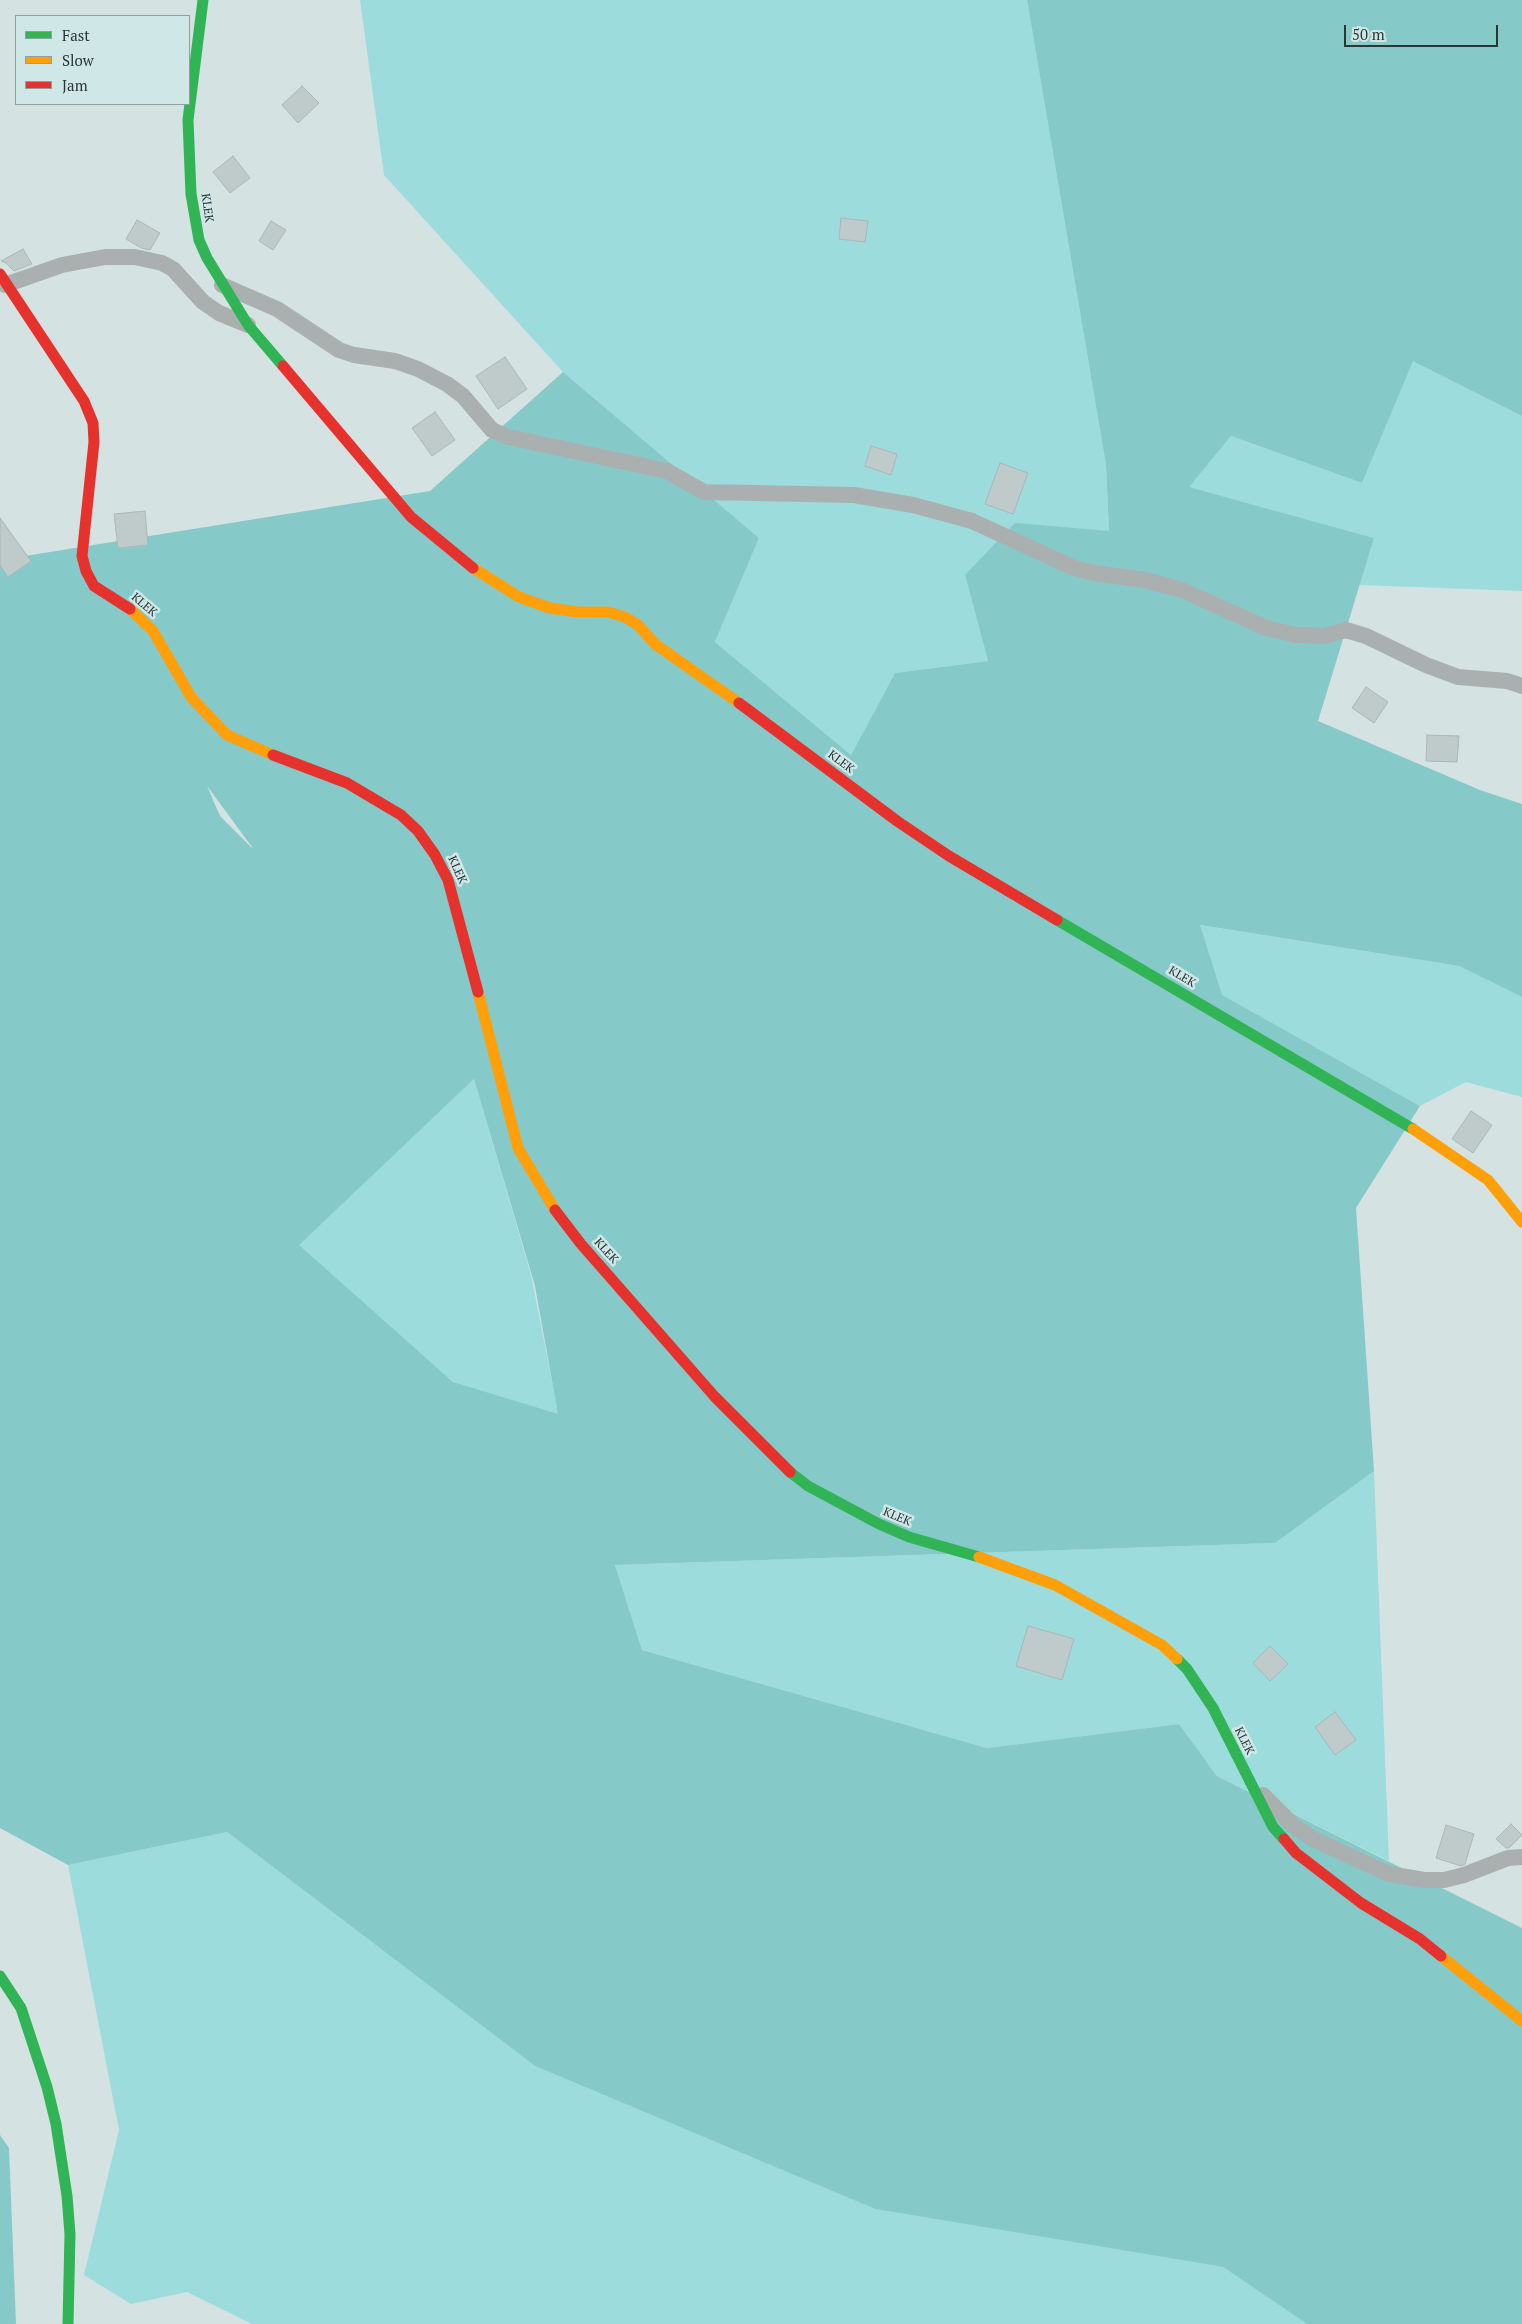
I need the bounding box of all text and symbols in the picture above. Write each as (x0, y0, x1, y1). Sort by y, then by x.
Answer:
legend (15, 15, 190, 105)
scale bar (1347, 15, 1501, 47)
text: 50 m (1352, 24, 1385, 44)
text: Fast (62, 25, 90, 45)
text: Slow (62, 50, 94, 70)
text: Jam (62, 75, 88, 95)
street label: KLEK (198, 193, 216, 223)
street label: KLEK (128, 590, 160, 620)
street label: KLEK (825, 748, 857, 776)
street label: KLEK (445, 854, 469, 886)
street label: KLEK (1166, 963, 1198, 991)
street label: KLEK (591, 1235, 621, 1267)
street label: KLEK (881, 1505, 913, 1529)
street label: KLEK (1231, 1725, 1257, 1757)

